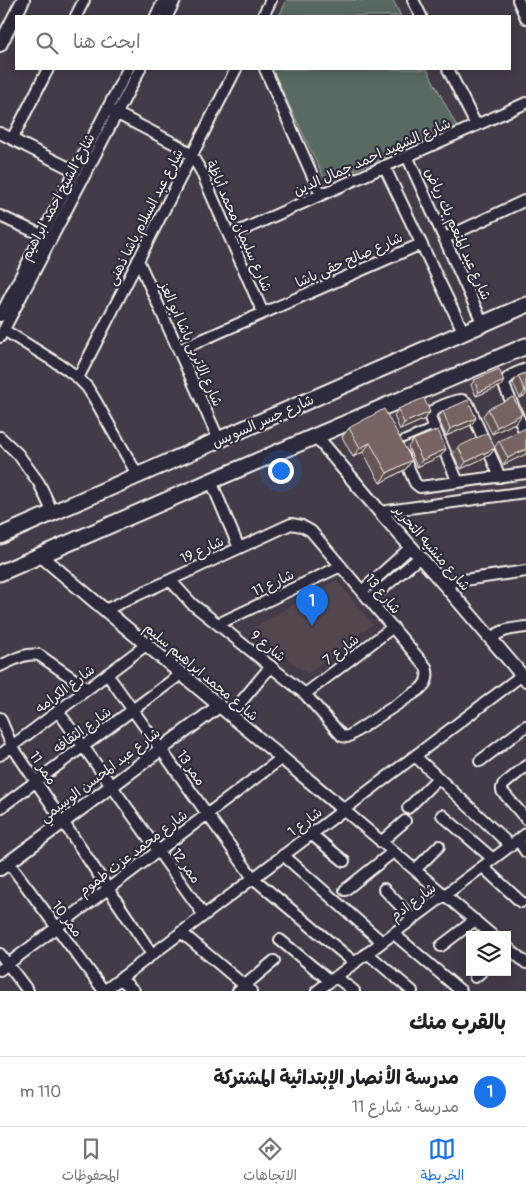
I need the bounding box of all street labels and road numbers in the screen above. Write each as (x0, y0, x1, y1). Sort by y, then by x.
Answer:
street label: شارع الشهيد احمد جمال الدين (291, 115, 454, 200)
street label: شارع الشيخ احمد ابراهيم (17, 131, 100, 264)
street label: شارع عبد السلام باشا ذهنى (103, 146, 189, 289)
street label: شارع سليمان محمد أباظة (201, 158, 276, 295)
street label: شارع عبد المنعم بك رياض (419, 165, 495, 304)
street label: شارع صالح حقى باشا (293, 229, 406, 292)
street label: شارع الاتربى باشا ابو العز (155, 278, 226, 409)
street label: شارع جسر السويس (209, 391, 317, 452)
street label: شارع منشيه التحرير (389, 501, 474, 595)
street label: شارع 19 (178, 533, 227, 568)
street label: شارع 11 (249, 566, 297, 601)
street label: شارع 13 (361, 571, 405, 618)
street label: شارع محمد ابراهيم سليم (139, 619, 262, 726)
street label: شارع 9 (246, 627, 289, 666)
street label: شارع 7 (320, 631, 363, 670)
street label: شارع الكرامه (32, 661, 99, 718)
street label: شارع الثقافه (49, 703, 115, 758)
street label: شارع عبد المحسن الوسيمي (36, 724, 166, 829)
street label: ممر 13 (173, 747, 209, 789)
street label: ممر 11 (26, 748, 60, 788)
street label: شارع 1 (284, 804, 326, 841)
street label: شارع محمد عزت طموم (75, 806, 193, 902)
street label: ممر 12 (168, 845, 204, 887)
street label: شارع ادم (387, 879, 441, 927)
street label: ممر 10 (48, 898, 86, 940)

